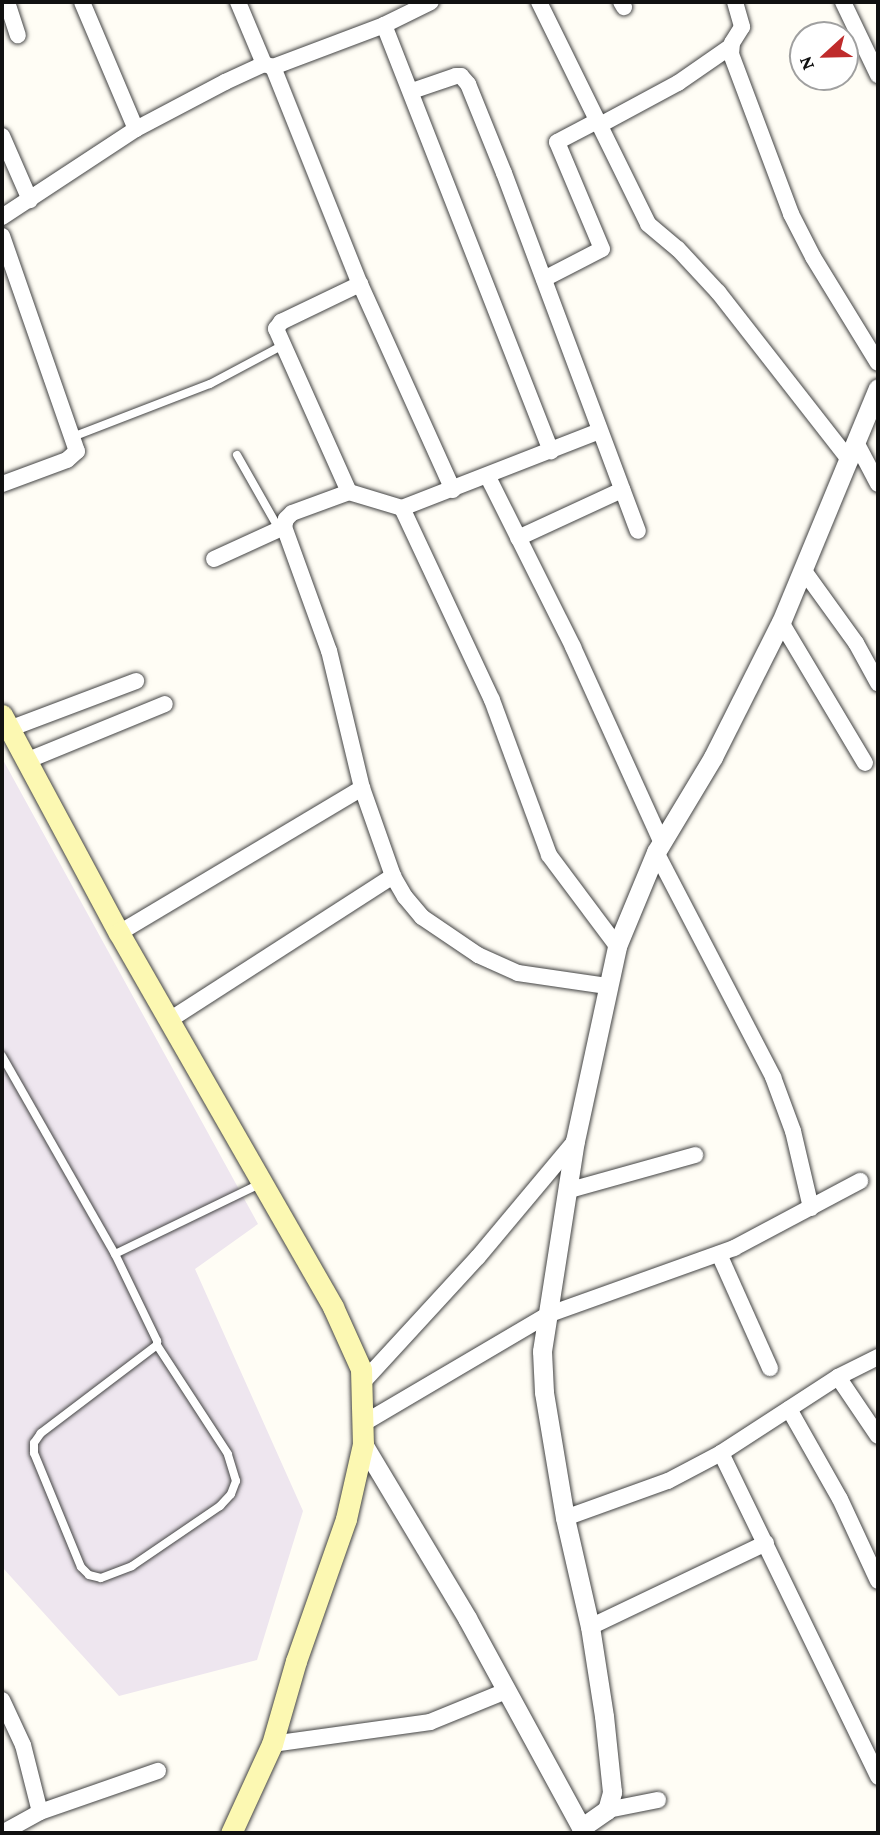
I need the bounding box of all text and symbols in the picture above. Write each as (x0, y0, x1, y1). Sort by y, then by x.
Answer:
north arrow (789, 21, 859, 91)
text: N (794, 53, 818, 73)

